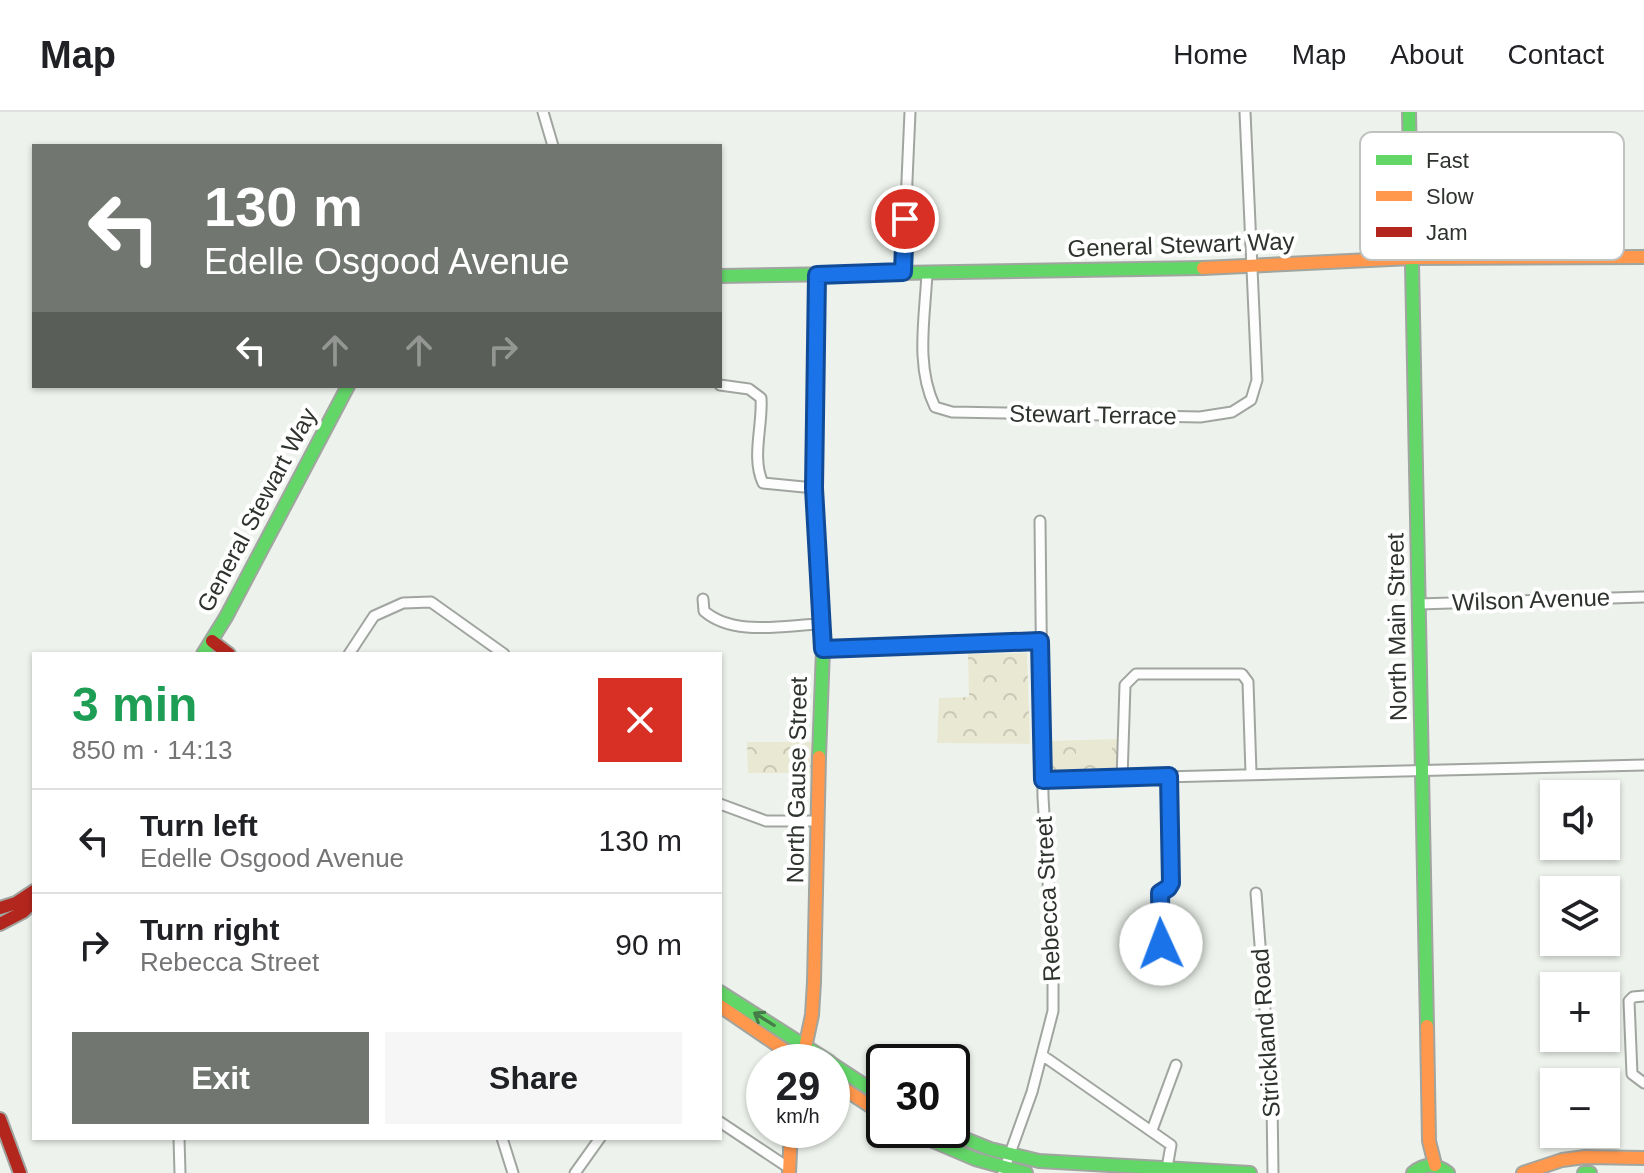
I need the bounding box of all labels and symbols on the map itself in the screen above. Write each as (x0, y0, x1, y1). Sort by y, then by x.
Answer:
legend (1360, 132, 1624, 260)
text: Fast (1426, 148, 1469, 173)
text: Slow (1426, 184, 1474, 209)
pin (871, 185, 939, 253)
text: Jam (1426, 220, 1468, 245)
street label: General Stewart Way (1067, 227, 1295, 262)
street label: Stewart Terrace (1009, 400, 1177, 429)
street label: General Stewart Way (191, 403, 322, 616)
street label: North Main Street (1381, 532, 1412, 721)
street label: Wilson Avenue (1451, 583, 1611, 616)
street label: North Gause Street (781, 676, 812, 884)
street label: Rebecca Street (1030, 815, 1065, 982)
position arrow (1119, 902, 1203, 986)
street label: Strickland Road (1246, 948, 1285, 1118)
one-way arrow (753, 1011, 776, 1027)
speed limit sign: 30 (866, 1044, 970, 1148)

